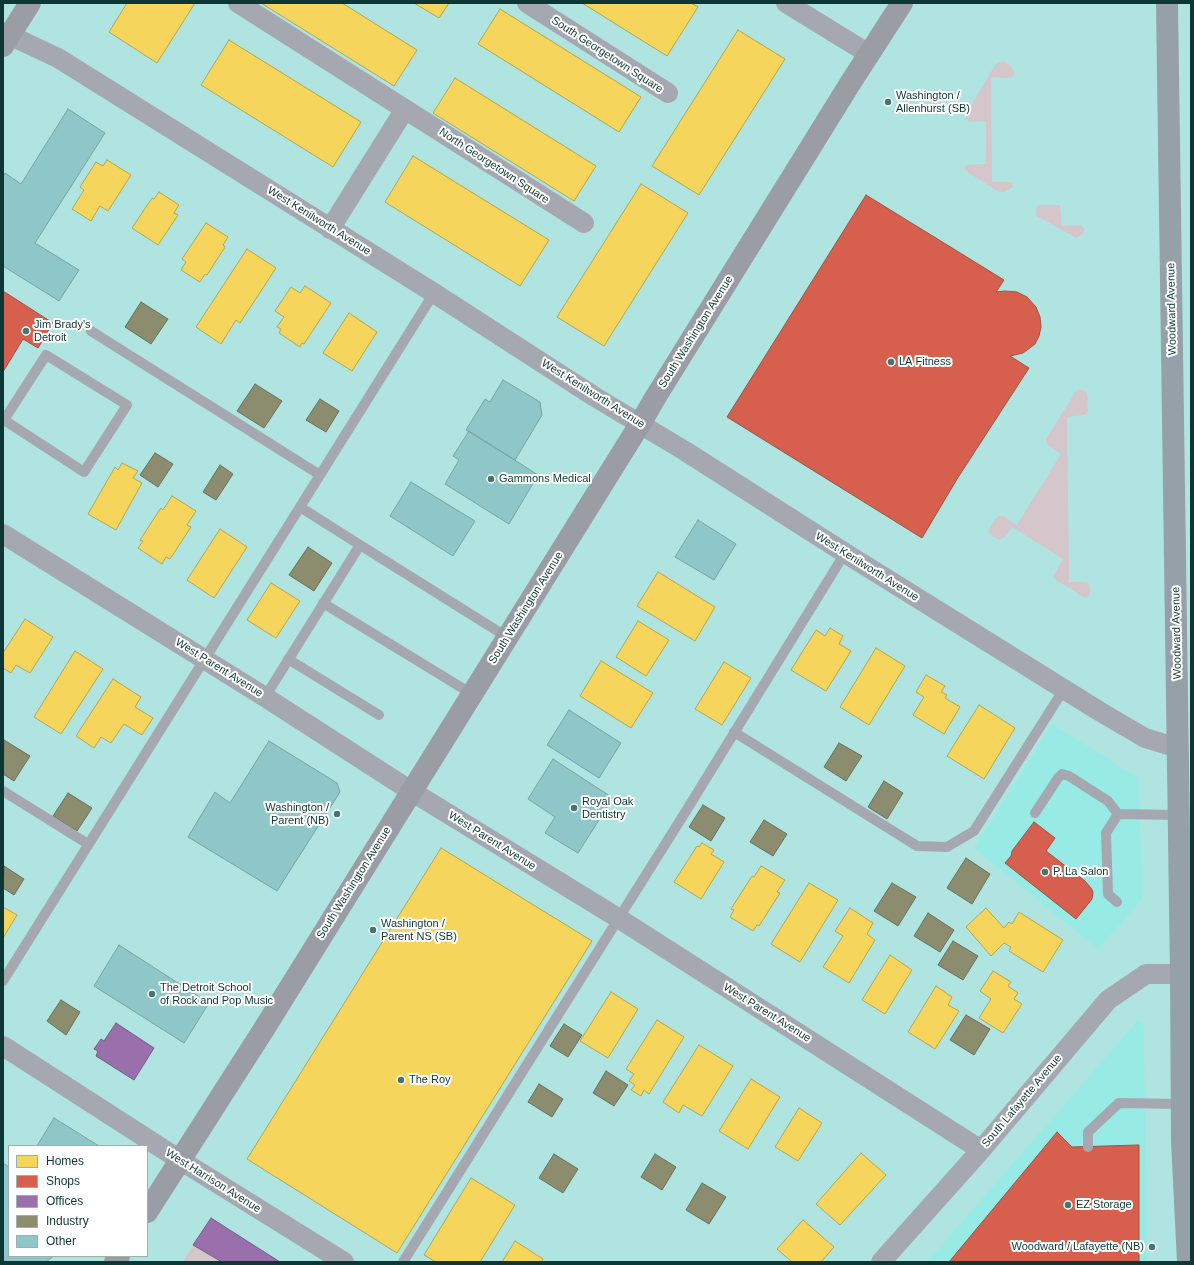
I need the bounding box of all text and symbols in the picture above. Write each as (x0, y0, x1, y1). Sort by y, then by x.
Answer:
street label: South Georgetown Square (549, 14, 665, 96)
place label: Washington / Allenhurst (SB) (896, 89, 970, 115)
marker: Washington / Allenhurst (SB) (883, 97, 893, 107)
street label: North Georgetown Square (437, 125, 551, 207)
street label: West Kenilworth Avenue (265, 184, 373, 258)
street label: Woodward Avenue (1165, 263, 1179, 355)
street label: South Washington Avenue (656, 274, 736, 390)
place label: Jim Brady's Detroit (34, 318, 90, 344)
marker: Jim Brady's Detroit (21, 326, 31, 336)
place label: LA Fitness (899, 355, 951, 369)
street label: West Kenilworth Avenue (539, 357, 647, 431)
marker: LA Fitness (886, 357, 896, 367)
place label: Gammons Medical (499, 472, 591, 486)
marker: Gammons Medical (486, 474, 496, 484)
street label: West Kenilworth Avenue (813, 530, 921, 604)
street label: South Washington Avenue (486, 550, 566, 666)
street label: Woodward Avenue (1170, 587, 1184, 679)
street label: West Parent Avenue (173, 636, 265, 700)
place label: Royal Oak Dentistry (582, 795, 633, 821)
place label: Washington / Parent (NB) (265, 801, 329, 827)
marker: Royal Oak Dentistry (569, 803, 579, 813)
marker: Washington / Parent (NB) (332, 809, 342, 819)
street label: West Parent Avenue (446, 809, 538, 873)
street label: South Washington Avenue (314, 825, 394, 941)
place label: P. La Salon (1053, 865, 1108, 879)
marker: P. La Salon (1040, 867, 1050, 877)
place label: Washington / Parent NS (SB) (381, 917, 457, 943)
marker: Washington / Parent NS (SB) (368, 925, 378, 935)
place label: The Detroit School of Rock and Pop Music (160, 981, 273, 1007)
street label: West Parent Avenue (721, 981, 813, 1045)
marker: The Detroit School of Rock and Pop Music (147, 989, 157, 999)
street label: South Lafayette Avenue (979, 1052, 1065, 1150)
place label: The Roy (409, 1073, 451, 1087)
marker: The Roy (396, 1075, 406, 1085)
legend (8, 1145, 148, 1257)
street label: West Harrison Avenue (163, 1146, 263, 1216)
text: Homes (46, 1154, 84, 1168)
text: Shops (46, 1174, 80, 1188)
text: Offices (46, 1194, 83, 1208)
place label: EZ Storage (1076, 1198, 1132, 1212)
marker: EZ Storage (1063, 1200, 1073, 1210)
text: Industry (46, 1214, 89, 1228)
text: Other (46, 1234, 76, 1248)
place label: Woodward / Lafayette (NB) (1012, 1240, 1144, 1254)
marker: Woodward / Lafayette (NB) (1147, 1242, 1157, 1252)

